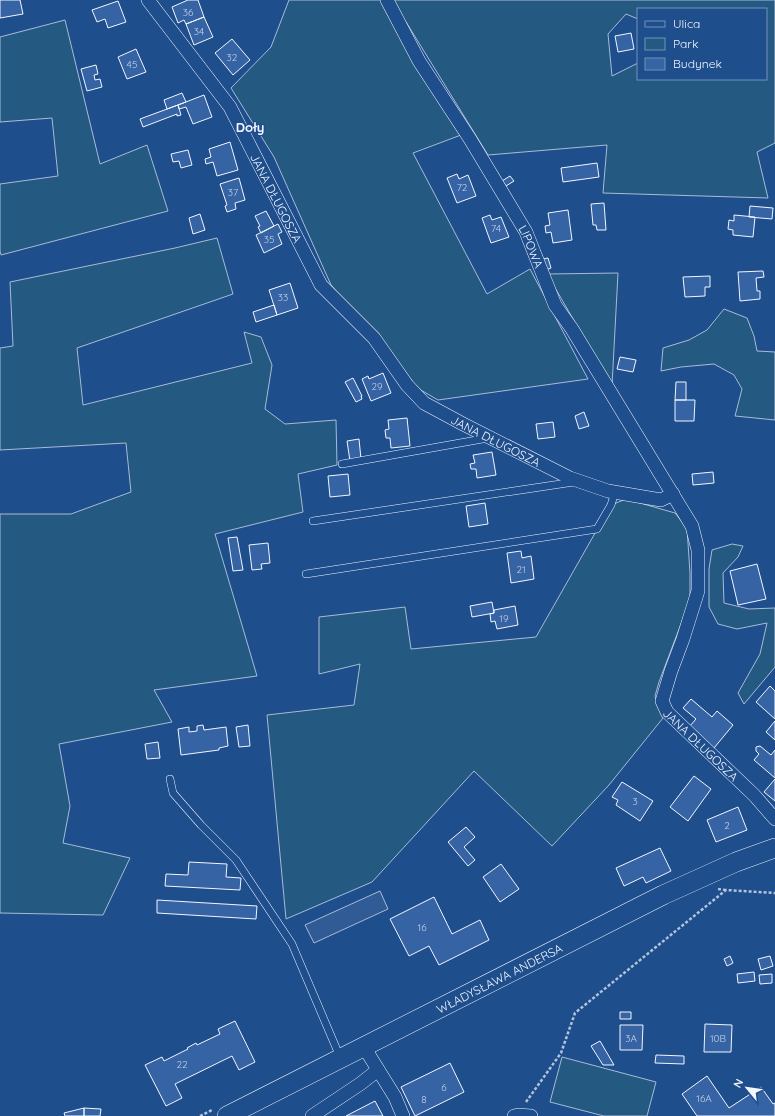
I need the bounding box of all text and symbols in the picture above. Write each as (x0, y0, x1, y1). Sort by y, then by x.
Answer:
house number: 36 (183, 6, 194, 19)
legend (637, 8, 767, 80)
text: Ulica (673, 16, 700, 31)
house number: 34 (194, 25, 204, 38)
text: Park (673, 36, 698, 51)
house number: 32 (227, 51, 238, 64)
text: Budynek (673, 56, 722, 71)
house number: 45 (127, 58, 137, 71)
district label: Doły (236, 119, 264, 135)
street label: JANA DŁUGOSZA (247, 151, 306, 245)
house number: 72 (457, 181, 468, 194)
house number: 37 (228, 186, 238, 199)
house number: 74 (491, 222, 501, 235)
street label: LIPOWA (516, 222, 547, 270)
house number: 35 (264, 233, 274, 246)
house number: 33 (278, 291, 288, 304)
house number: 29 (371, 380, 383, 393)
street label: JANA DŁUGOSZA (449, 412, 543, 470)
house number: 21 (516, 563, 526, 576)
house number: 19 (499, 612, 509, 625)
street label: JANA DŁUGOSZA (660, 705, 742, 784)
house number: 3 (632, 795, 638, 808)
house number: 2 (724, 819, 730, 832)
house number: 16 (417, 921, 427, 934)
street label: WŁADYSŁAWA ANDERSA (434, 940, 565, 1016)
house number: 3A (625, 1032, 637, 1045)
house number: 10B (710, 1032, 727, 1045)
house number: 22 (176, 1058, 188, 1071)
north arrow (727, 1068, 767, 1108)
text: N (730, 1076, 746, 1090)
house number: 6 (441, 1081, 447, 1094)
house number: 16A (696, 1092, 712, 1105)
house number: 8 (421, 1093, 427, 1106)

